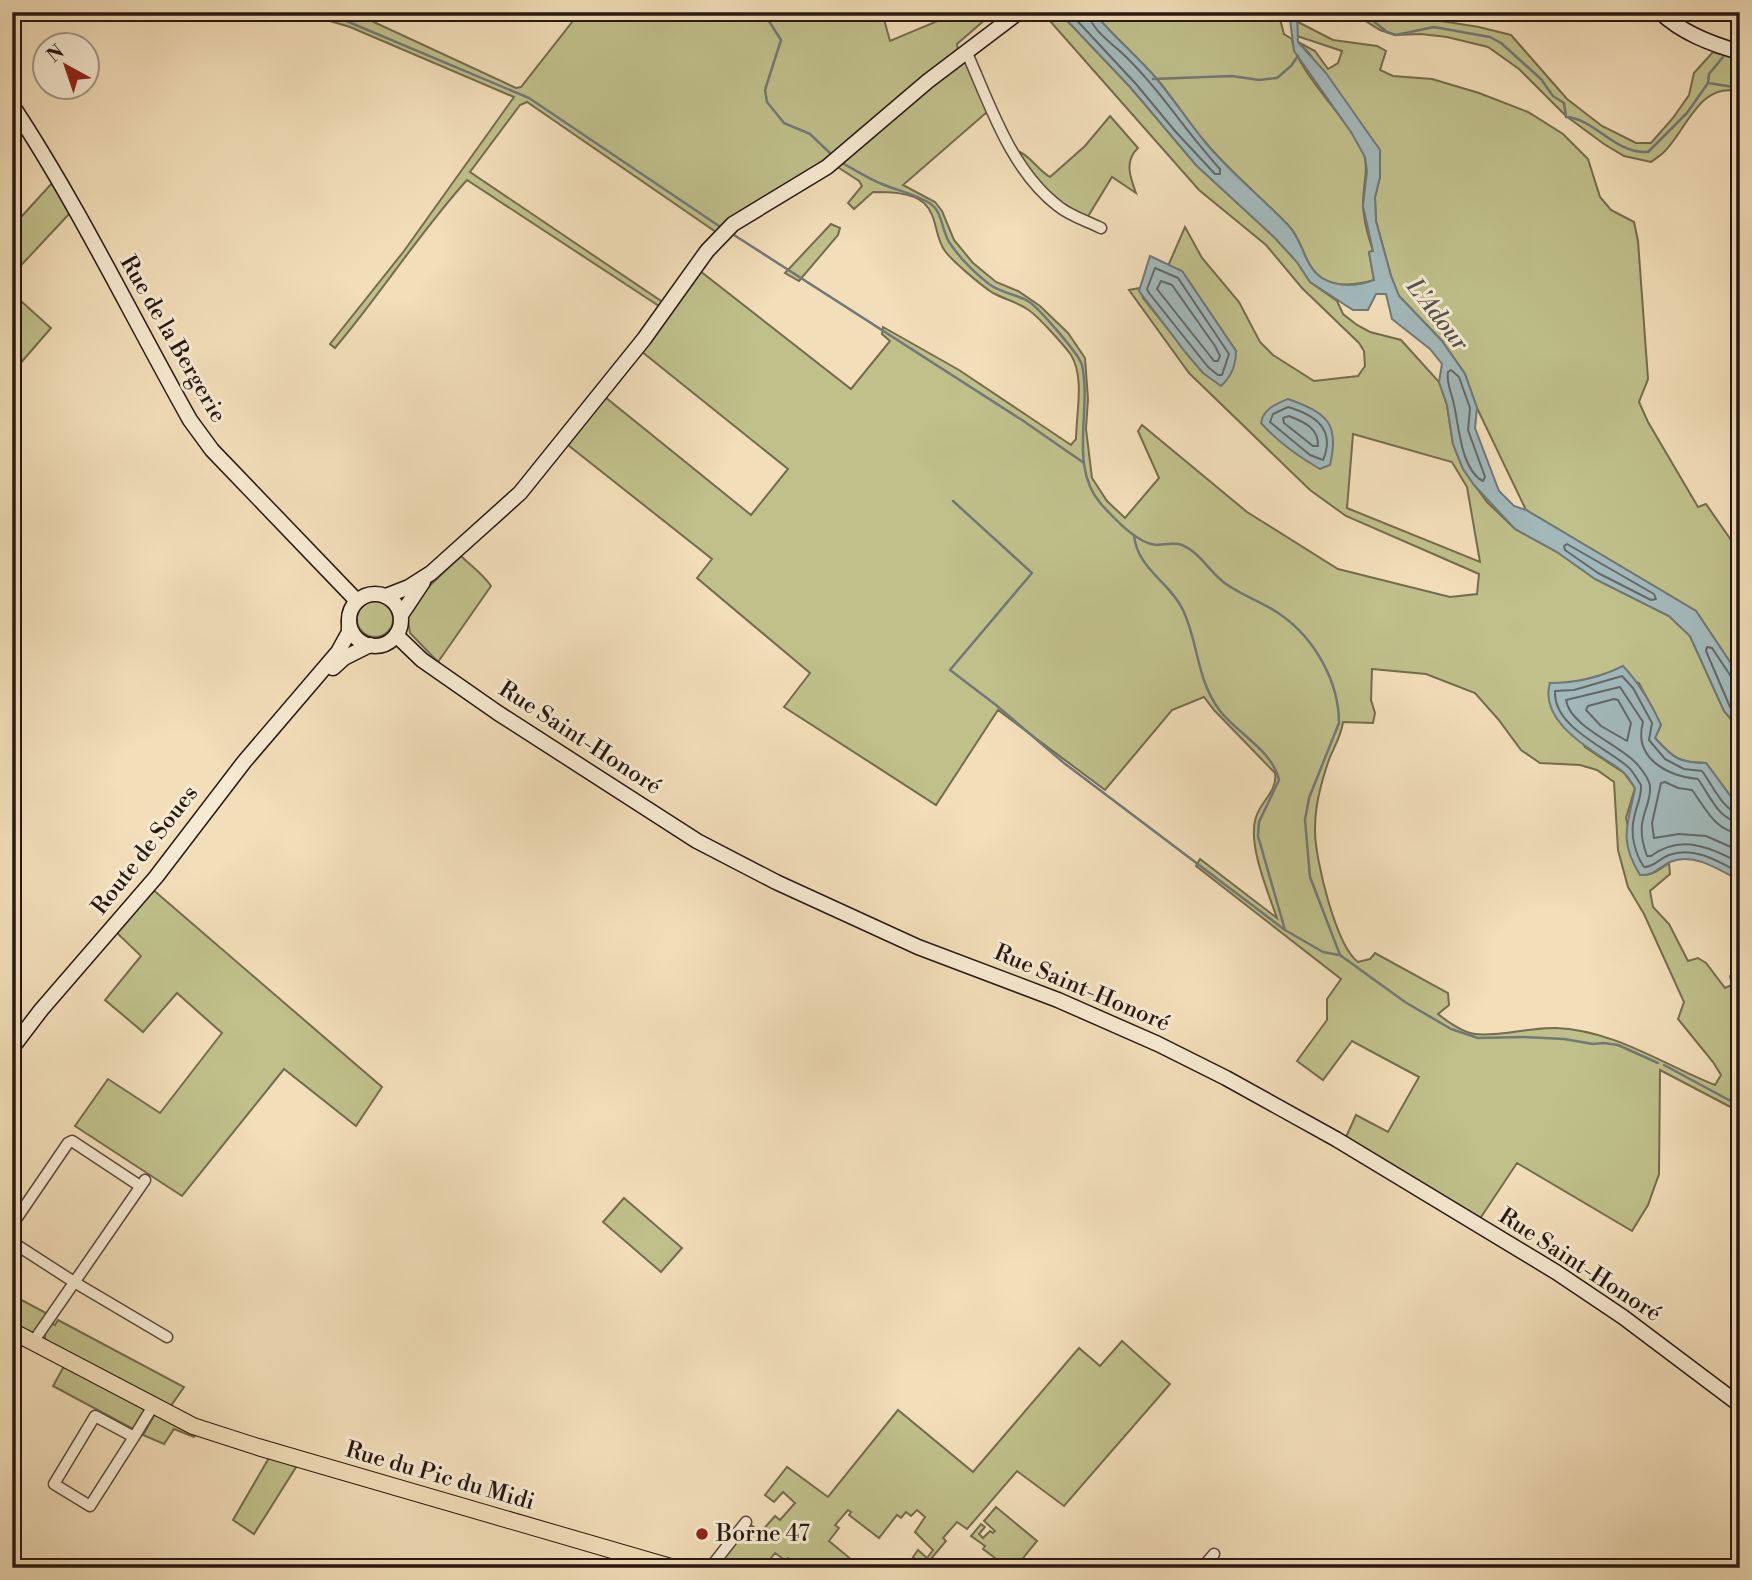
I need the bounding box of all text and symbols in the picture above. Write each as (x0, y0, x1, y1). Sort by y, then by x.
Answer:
north arrow (32, 32, 102, 102)
text: N (42, 40, 69, 68)
street label: Rue de la Bergerie (114, 250, 232, 428)
water label: L'Adour (1399, 272, 1475, 358)
street label: Rue Saint-Honoré (494, 675, 666, 801)
street label: Route de Soues (86, 780, 204, 920)
street label: Rue Saint-Honoré (990, 938, 1174, 1038)
street label: Rue Saint-Honoré (1494, 1202, 1666, 1328)
street label: Rue du Pic du Midi (342, 1436, 538, 1516)
place label: Borne 47 (715, 1520, 810, 1548)
marker: Borne 47 (694, 1526, 710, 1542)

